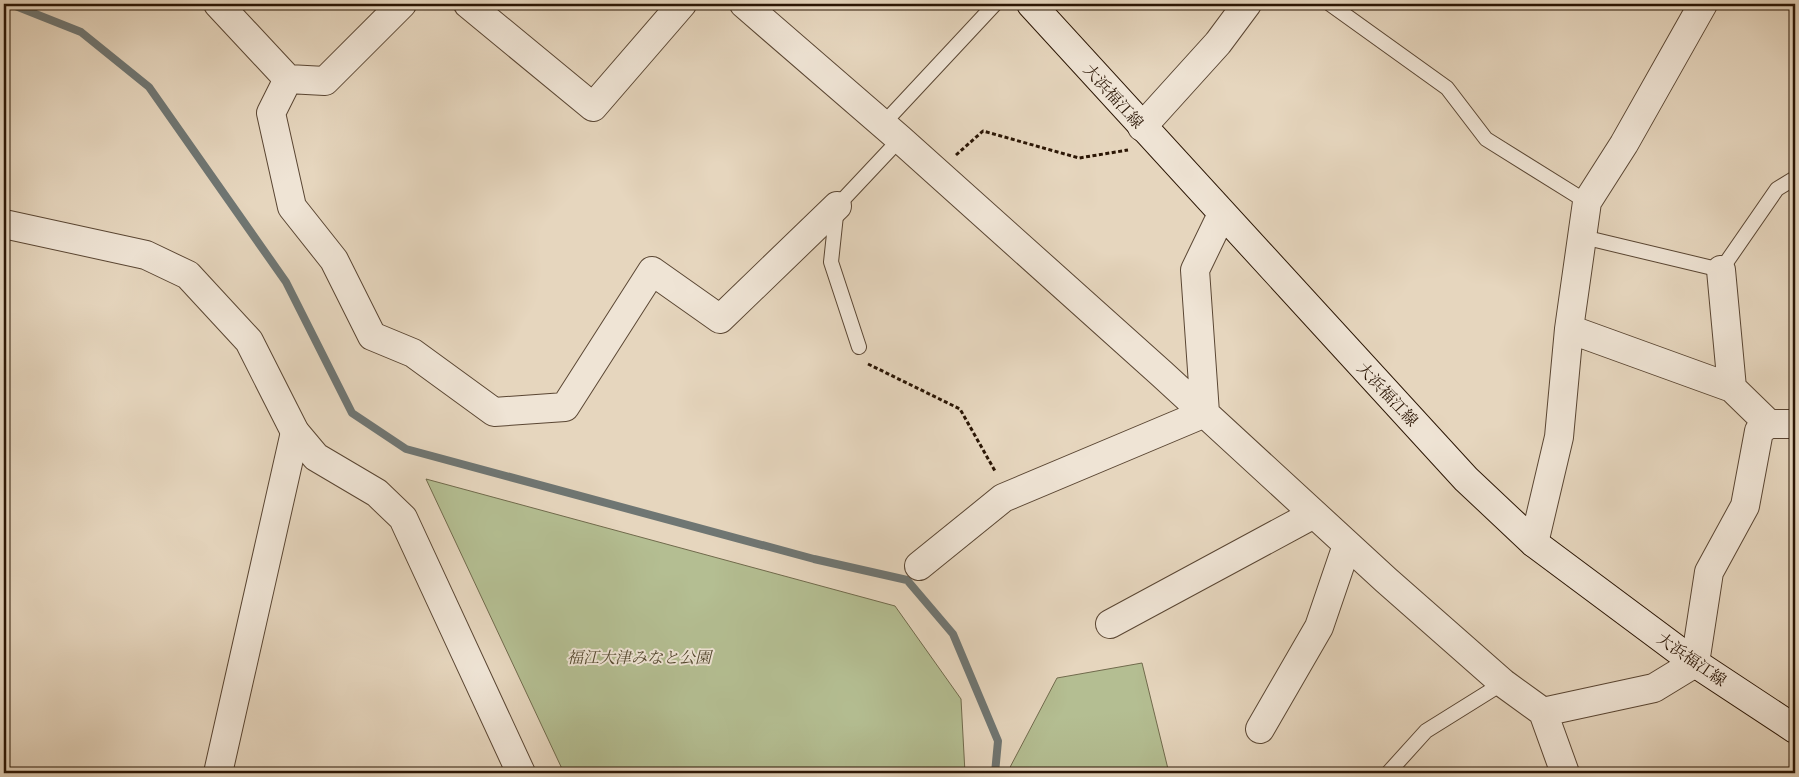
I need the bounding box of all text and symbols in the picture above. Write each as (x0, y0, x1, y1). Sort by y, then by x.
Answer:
street label: 大浜福江線 (1078, 58, 1150, 134)
street label: 大浜福江線 (1352, 357, 1424, 431)
street label: 大浜福江線 (1652, 626, 1732, 692)
park label: 福江大津みなと公園 (567, 645, 714, 669)

